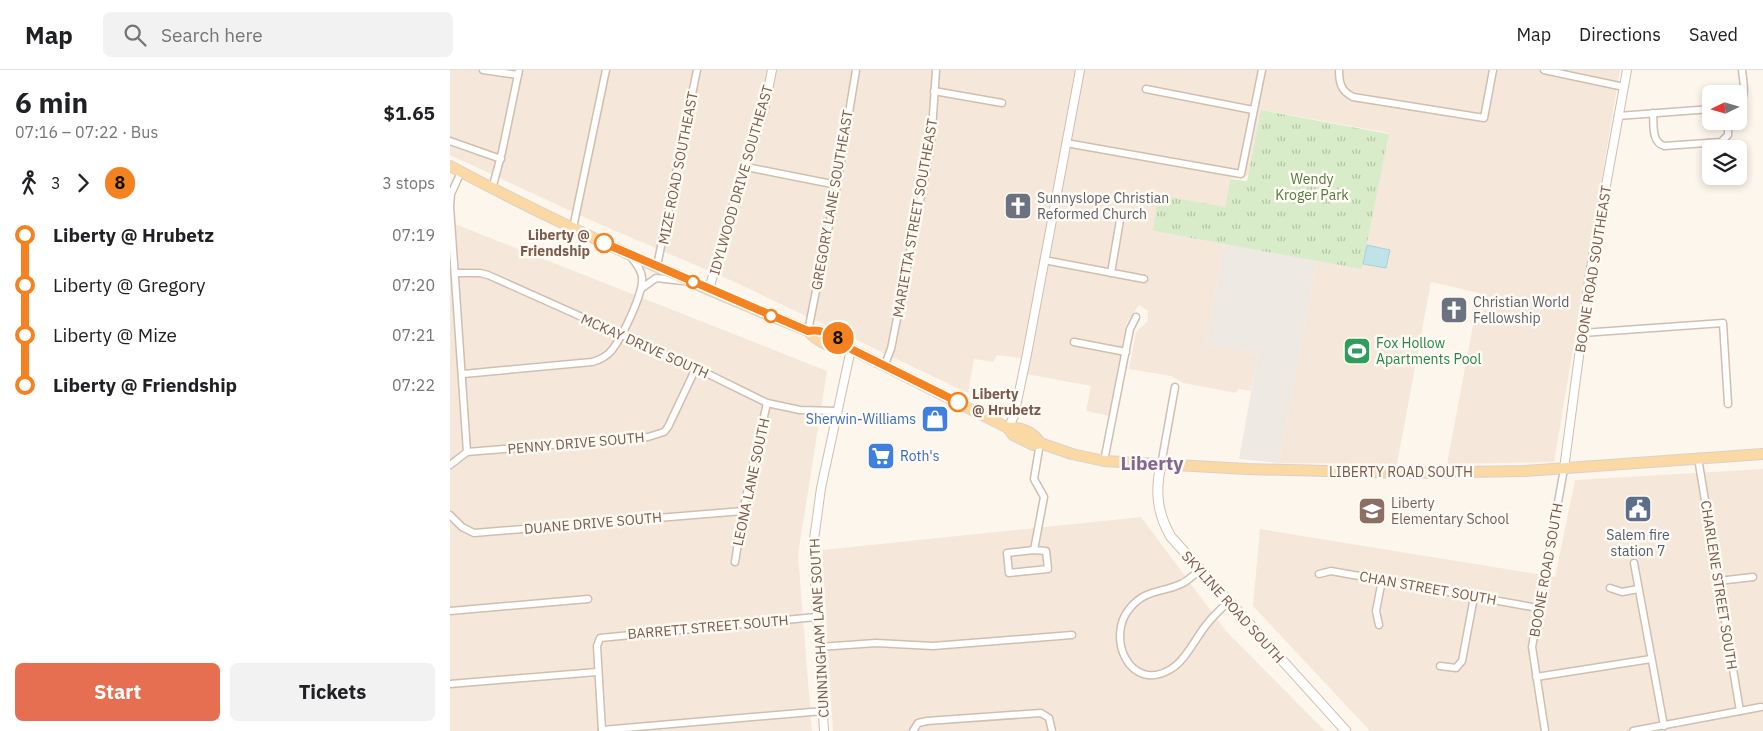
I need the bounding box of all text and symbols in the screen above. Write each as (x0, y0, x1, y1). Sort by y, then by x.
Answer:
search box (103, 12, 453, 57)
text: Map (25, 19, 73, 51)
icon: search (121, 21, 149, 49)
text: Search here (161, 23, 263, 47)
text: Map (1516, 23, 1551, 46)
text: Directions (1579, 23, 1661, 46)
text: Saved (1689, 23, 1738, 46)
street label: IDYLWOOD DRIVE SOUTHEAST (705, 83, 777, 277)
text: 6 min (15, 84, 88, 121)
north arrow (1702, 85, 1748, 130)
map controls (1702, 85, 1747, 185)
street label: MIZE ROAD SOUTHEAST (654, 90, 702, 246)
text: $1.65 (383, 101, 435, 125)
street label: GREGORY LANE SOUTHEAST (807, 108, 857, 292)
street label: MARIETTA STREET SOUTHEAST (889, 117, 941, 319)
text: 07:16 – 07:22 · Bus (15, 122, 158, 142)
button: layers (1702, 140, 1747, 185)
icon: walk (15, 169, 43, 197)
icon: forward (69, 169, 97, 197)
park label: Wendy Kroger Park (1275, 170, 1349, 204)
text: 8 (115, 171, 125, 194)
text: 3 (51, 173, 61, 193)
text: 3 stops (382, 173, 435, 193)
street label: BOONE ROAD SOUTHEAST (1571, 184, 1615, 354)
place label: Sunnyslope Christian Reformed Church (1037, 189, 1169, 223)
church icon: Sunnyslope Christian Reformed Church (1003, 191, 1033, 221)
text: Liberty @ Hrubetz (53, 223, 214, 247)
text: 07:19 (392, 225, 435, 245)
place label: Liberty @ Friendship (520, 226, 590, 260)
marker: Liberty @ Friendship (594, 233, 614, 253)
text: Liberty @ Gregory (53, 273, 206, 297)
text: 07:20 (392, 275, 435, 295)
unlabelled marker (686, 275, 700, 289)
place label: Christian World Fellowship (1473, 293, 1569, 327)
church icon: Christian World Fellowship (1439, 295, 1469, 325)
unlabelled marker (764, 309, 778, 323)
street label: MCKAY DRIVE SOUTH (578, 310, 712, 382)
line badge: 8 (822, 322, 854, 354)
text: Liberty @ Mize (53, 323, 177, 347)
text: 07:21 (392, 325, 435, 345)
text: 8 (833, 326, 843, 349)
place label: Fox Hollow Apartments Pool (1376, 334, 1481, 368)
sports icon: Fox Hollow Apartments Pool (1342, 336, 1372, 366)
text: Liberty @ Friendship (53, 373, 237, 397)
text: 07:22 (392, 375, 435, 395)
place label: Liberty @ Hrubetz (972, 385, 1041, 419)
marker: Liberty @ Hrubetz (948, 392, 968, 412)
shop icon: Sherwin-Williams (920, 404, 950, 434)
place label: Sherwin-Williams (806, 410, 916, 428)
street label: LEONA LANE SOUTH (729, 416, 773, 548)
street label: PENNY DRIVE SOUTH (507, 428, 645, 458)
supermarket icon: Roth's (866, 441, 896, 471)
place label: Roth's (900, 447, 940, 465)
district label: Liberty (1121, 451, 1184, 475)
street label: LIBERTY ROAD SOUTH (1329, 463, 1473, 481)
place label: Liberty Elementary School (1391, 494, 1509, 528)
public building icon: Salem fire station 7 (1623, 494, 1653, 524)
school or university icon: Liberty Elementary School (1357, 496, 1387, 526)
street label: CHARLENE STREET SOUTH (1697, 499, 1741, 671)
street label: BOONE ROAD SOUTH (1525, 501, 1567, 639)
street label: DUANE DRIVE SOUTH (523, 508, 663, 538)
place label: Salem fire station 7 (1606, 526, 1670, 560)
street label: CUNNINGHAM LANE SOUTH (805, 538, 833, 718)
street label: SKYLINE ROAD SOUTH (1178, 547, 1288, 667)
street label: CHAN STREET SOUTH (1358, 567, 1498, 609)
street label: BARRETT STREET SOUTH (627, 611, 789, 643)
button: Start (15, 663, 220, 721)
button: Tickets (230, 663, 435, 721)

